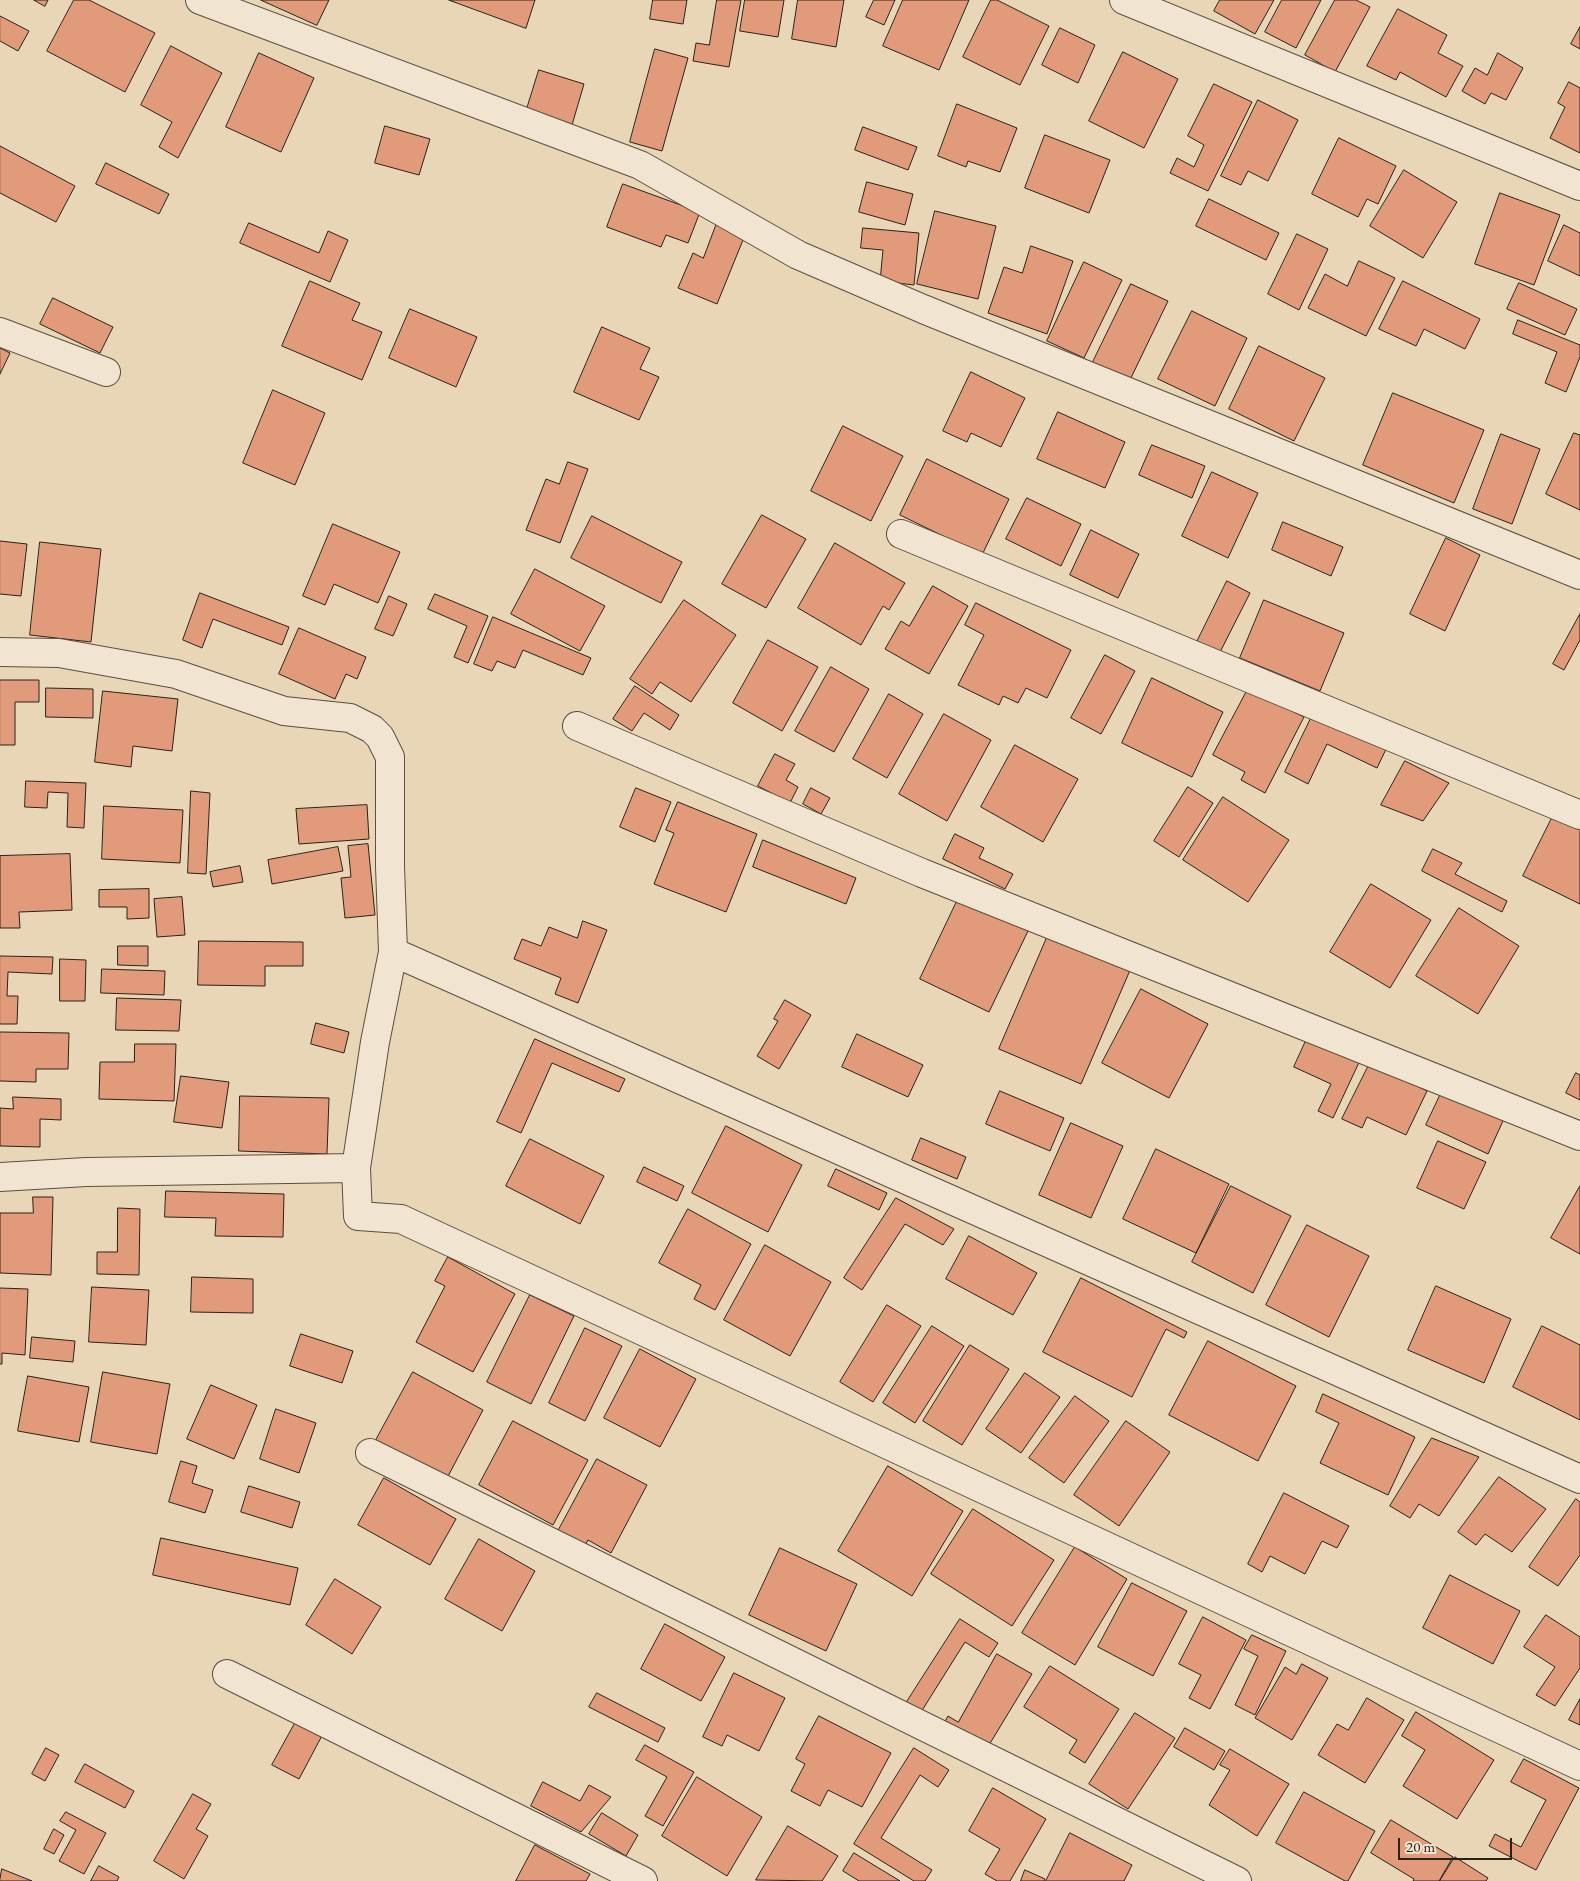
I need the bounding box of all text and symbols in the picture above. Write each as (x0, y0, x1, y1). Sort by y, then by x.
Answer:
scale bar (1400, 1828, 1514, 1860)
text: 20 m (1406, 1837, 1435, 1856)

